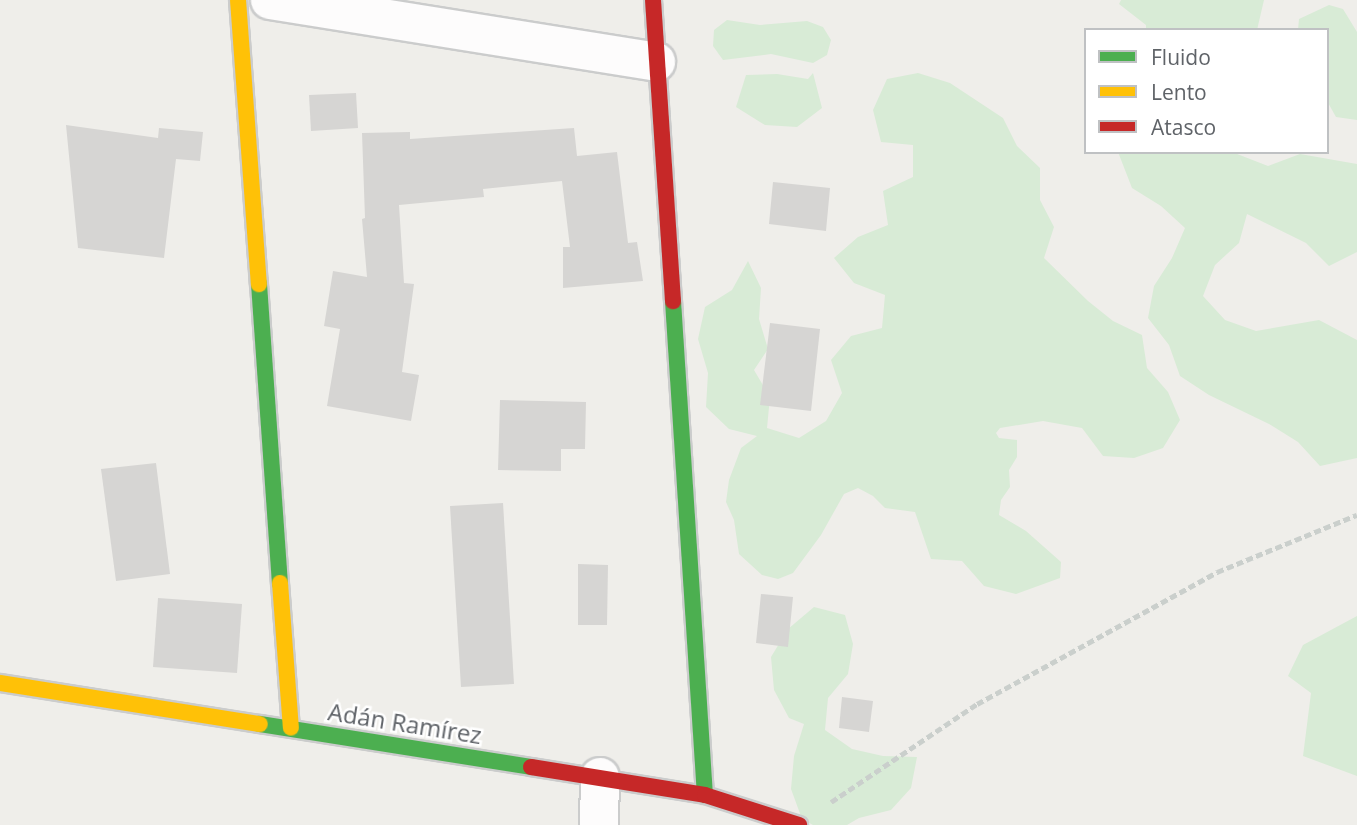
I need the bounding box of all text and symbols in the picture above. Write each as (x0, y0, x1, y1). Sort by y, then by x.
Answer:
legend (1084, 28, 1329, 154)
text: Fluido (1151, 43, 1211, 71)
text: Lento (1151, 78, 1207, 106)
text: Atasco (1151, 113, 1216, 141)
street label: Adán Ramírez (326, 697, 484, 749)

